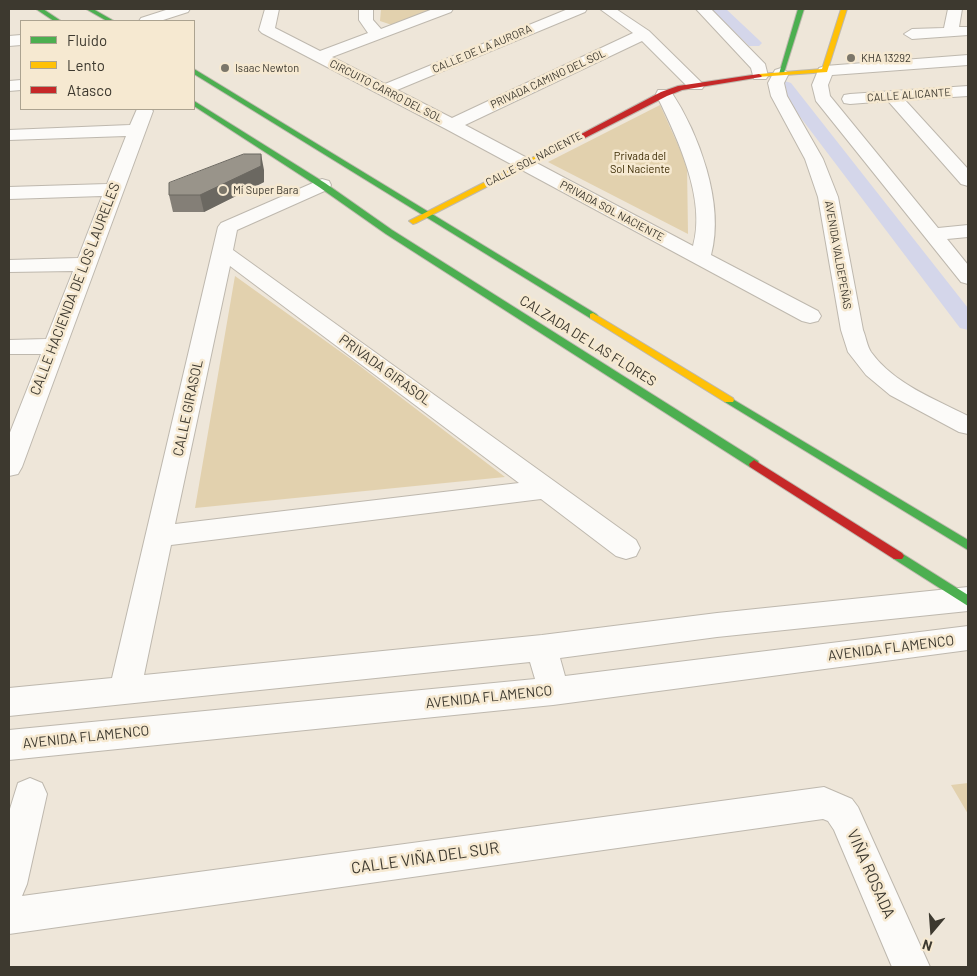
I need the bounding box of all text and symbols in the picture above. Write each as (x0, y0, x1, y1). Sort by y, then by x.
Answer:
legend (20, 20, 195, 110)
street label: CALLE DE LA AURORA (430, 22, 534, 76)
text: Fluido (67, 31, 107, 49)
street label: PRIVADA CAMINO DEL SOL (488, 46, 608, 112)
place label: KHA 13292 (861, 51, 911, 65)
marker: KHA 13292 (845, 52, 857, 64)
text: Lento (67, 56, 105, 74)
street label: CIRCUITO CARRO DEL SOL (327, 57, 445, 125)
place label: Isaac Newton (235, 61, 299, 75)
marker: Isaac Newton (219, 62, 231, 74)
text: Atasco (67, 81, 112, 99)
street label: CALLE ALICANTE (867, 85, 951, 105)
street label: CALLE SOL NACIENTE (483, 129, 585, 189)
park label: Privada del Sol Naciente (610, 149, 670, 175)
street label: PRIVADA SOL NACIENTE (558, 178, 666, 244)
street label: CALLE HACIENDA DE LOS LAURELES (27, 180, 123, 398)
place label: Mi Super Bara (233, 183, 298, 197)
marker: Mi Super Bara (217, 184, 229, 196)
street label: AVENIDA VALDEPEÑAS (822, 200, 854, 310)
street label: CALZADA DE LAS FLORES (517, 292, 659, 390)
street label: PRIVADA GIRASOL (336, 331, 434, 409)
street label: CALLE GIRASOL (170, 358, 206, 458)
street label: AVENIDA FLAMENCO (827, 632, 955, 664)
street label: AVENIDA FLAMENCO (425, 682, 553, 712)
street label: AVENIDA FLAMENCO (22, 722, 150, 752)
street label: VIÑA ROSADA (843, 827, 899, 921)
street label: CALLE VIÑA DEL SUR (350, 838, 500, 878)
north arrow (907, 906, 957, 956)
text: N (920, 936, 934, 955)

